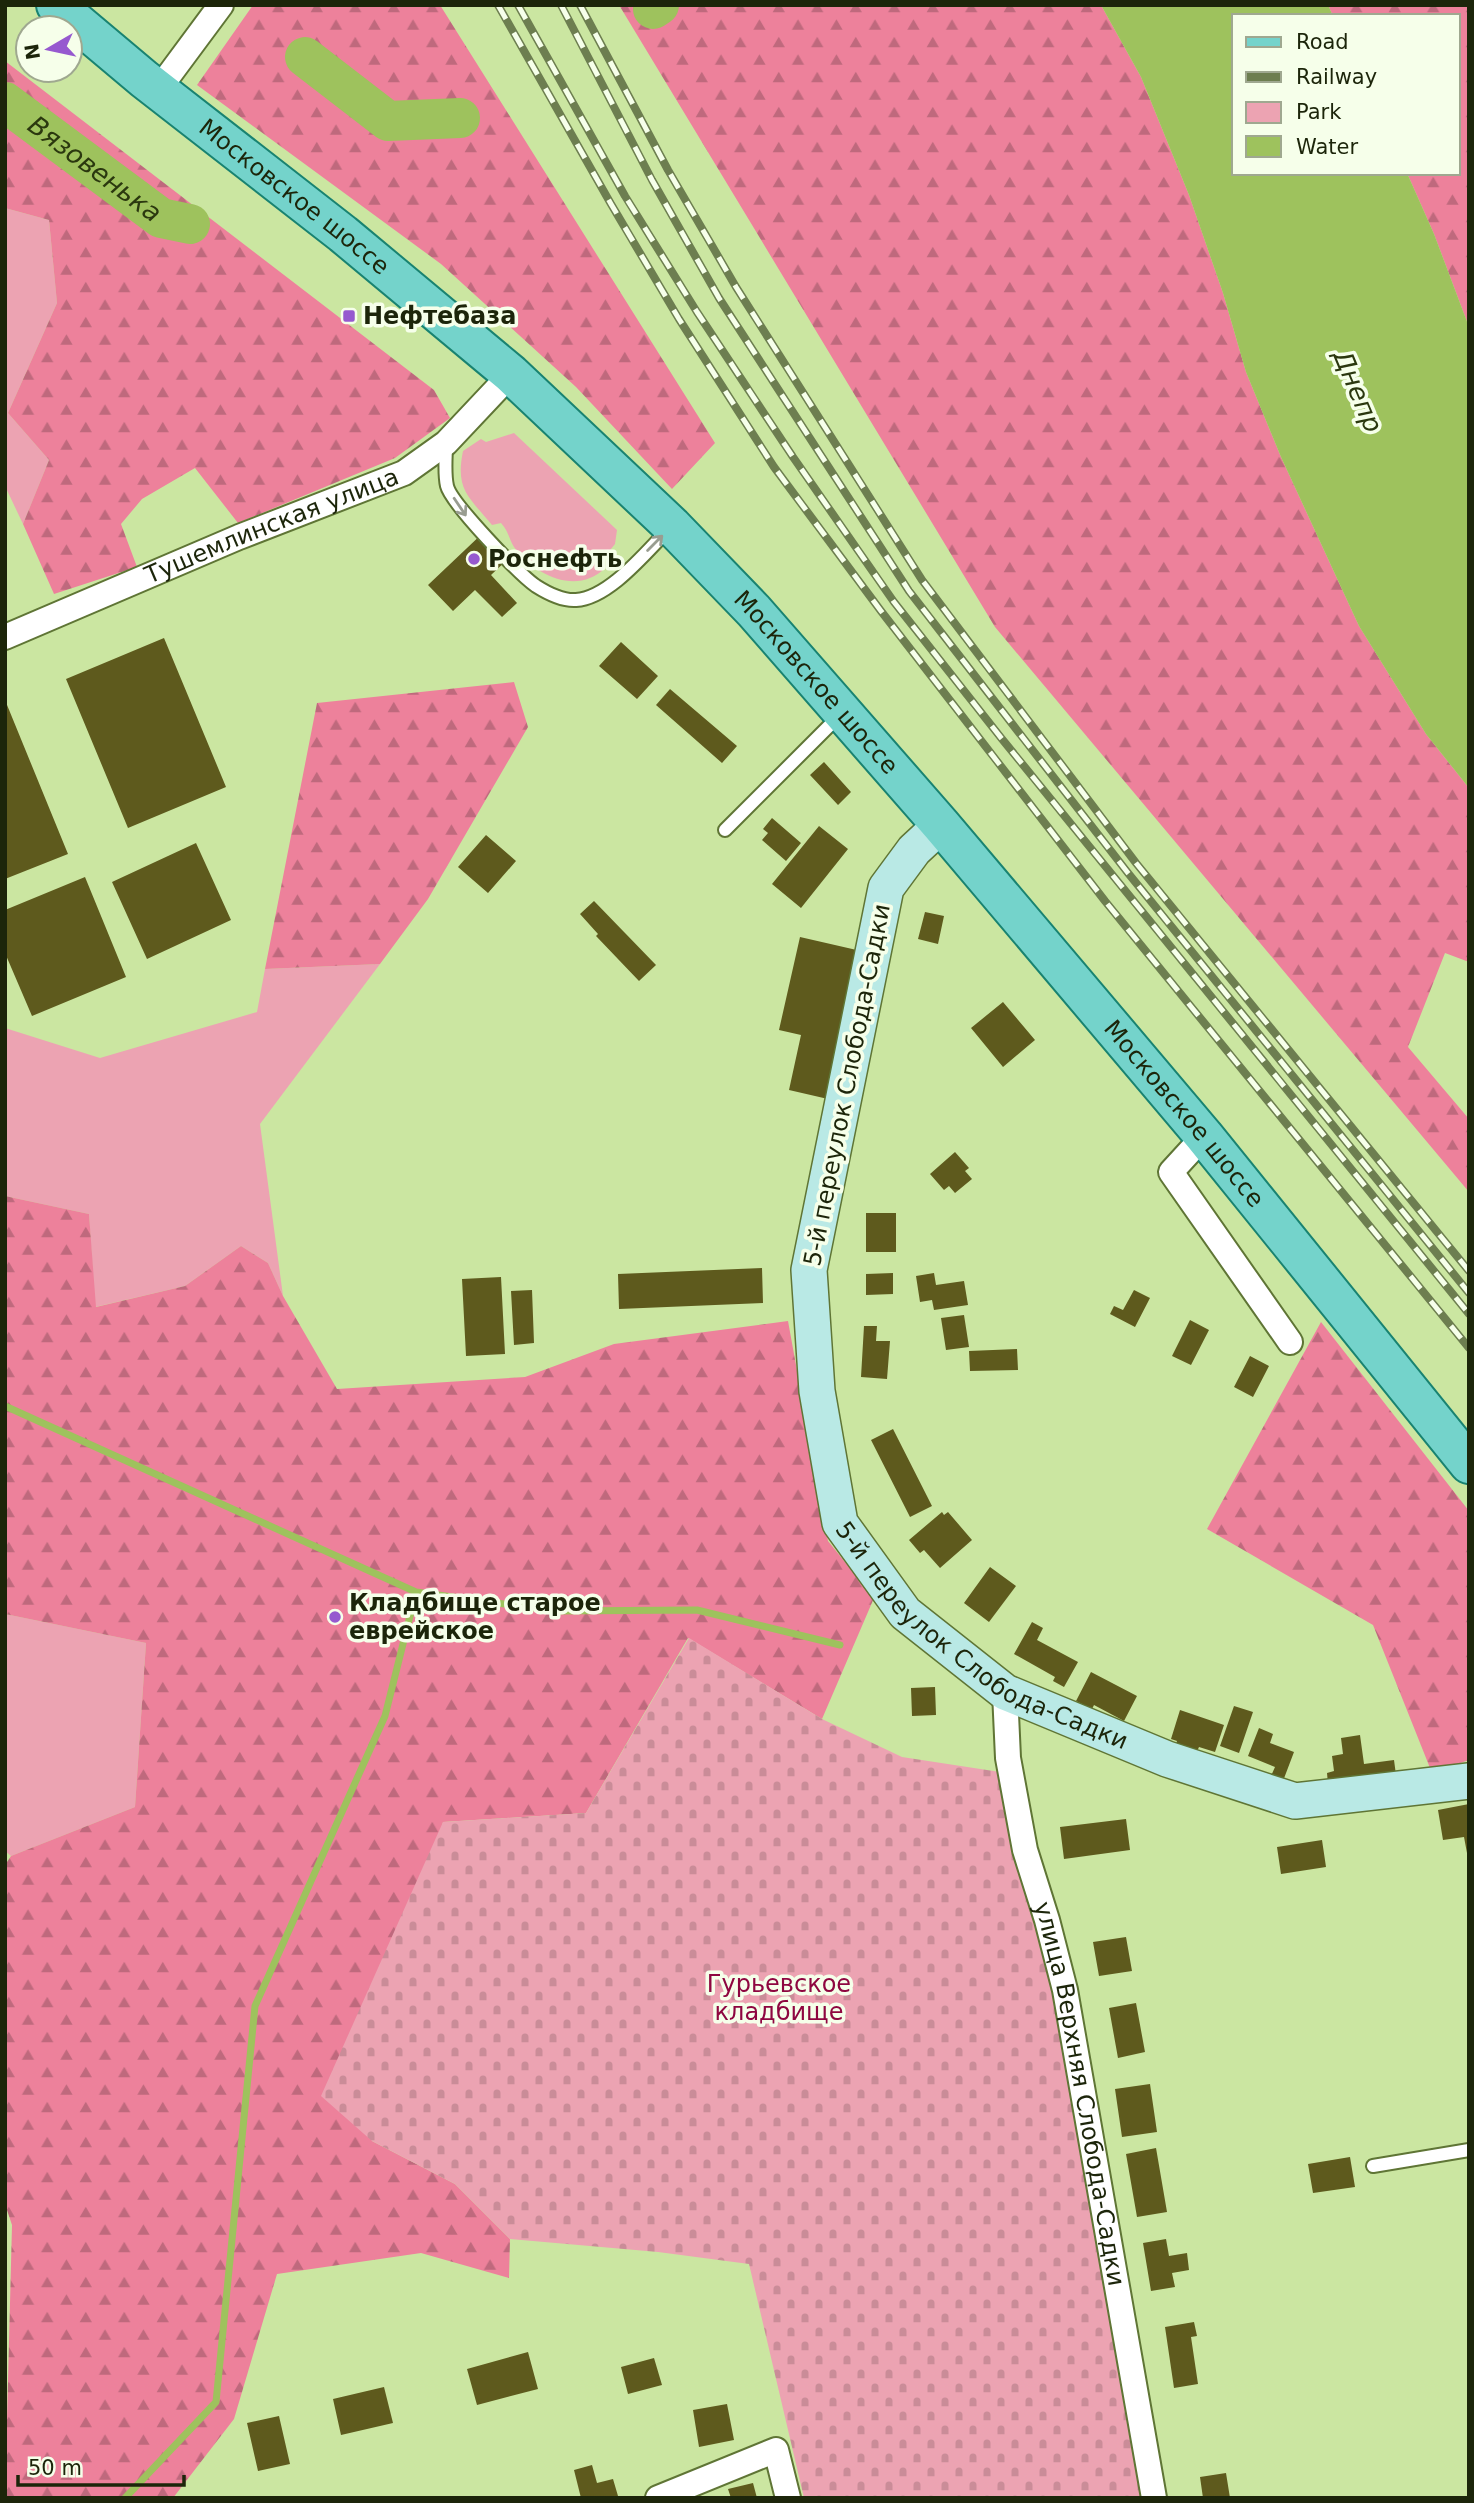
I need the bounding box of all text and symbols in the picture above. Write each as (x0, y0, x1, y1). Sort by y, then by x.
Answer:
north arrow (14, 14, 84, 84)
legend (1232, 14, 1460, 175)
text: Road (1296, 30, 1349, 54)
text: N (20, 42, 44, 61)
text: Railway (1296, 65, 1377, 89)
text: Park (1296, 100, 1342, 124)
water label: Вязовенька (22, 109, 167, 228)
street label: Московское шоссе (194, 113, 395, 281)
text: Water (1296, 135, 1358, 159)
place label: Нефтебаза (363, 302, 516, 330)
marker: Нефтебаза (341, 308, 357, 324)
water label: Днепр (1327, 344, 1389, 437)
street label: Тушемлинская улица (140, 462, 403, 590)
one-way arrow (453, 497, 467, 516)
one-way arrow (646, 535, 663, 552)
place label: Роснефть (488, 545, 622, 573)
marker: Роснефть (466, 551, 482, 567)
street label: Московское шоссе (728, 585, 904, 780)
street label: 5-й переулок Слобода-Садки (798, 902, 896, 1268)
street label: Московское шоссе (1098, 1015, 1270, 1213)
street label: 5-й переулок Слобода-Садки (830, 1516, 1132, 1755)
place label: Кладбище старое еврейское (349, 1589, 601, 1645)
marker: Кладбище старое еврейское (327, 1609, 343, 1625)
street label: улица Верхняя Слобода-Садки (1028, 1898, 1131, 2288)
park label: Гурьевское кладбище (707, 1970, 851, 2026)
scale bar (18, 2444, 184, 2488)
text: 50 m (28, 2456, 82, 2480)

